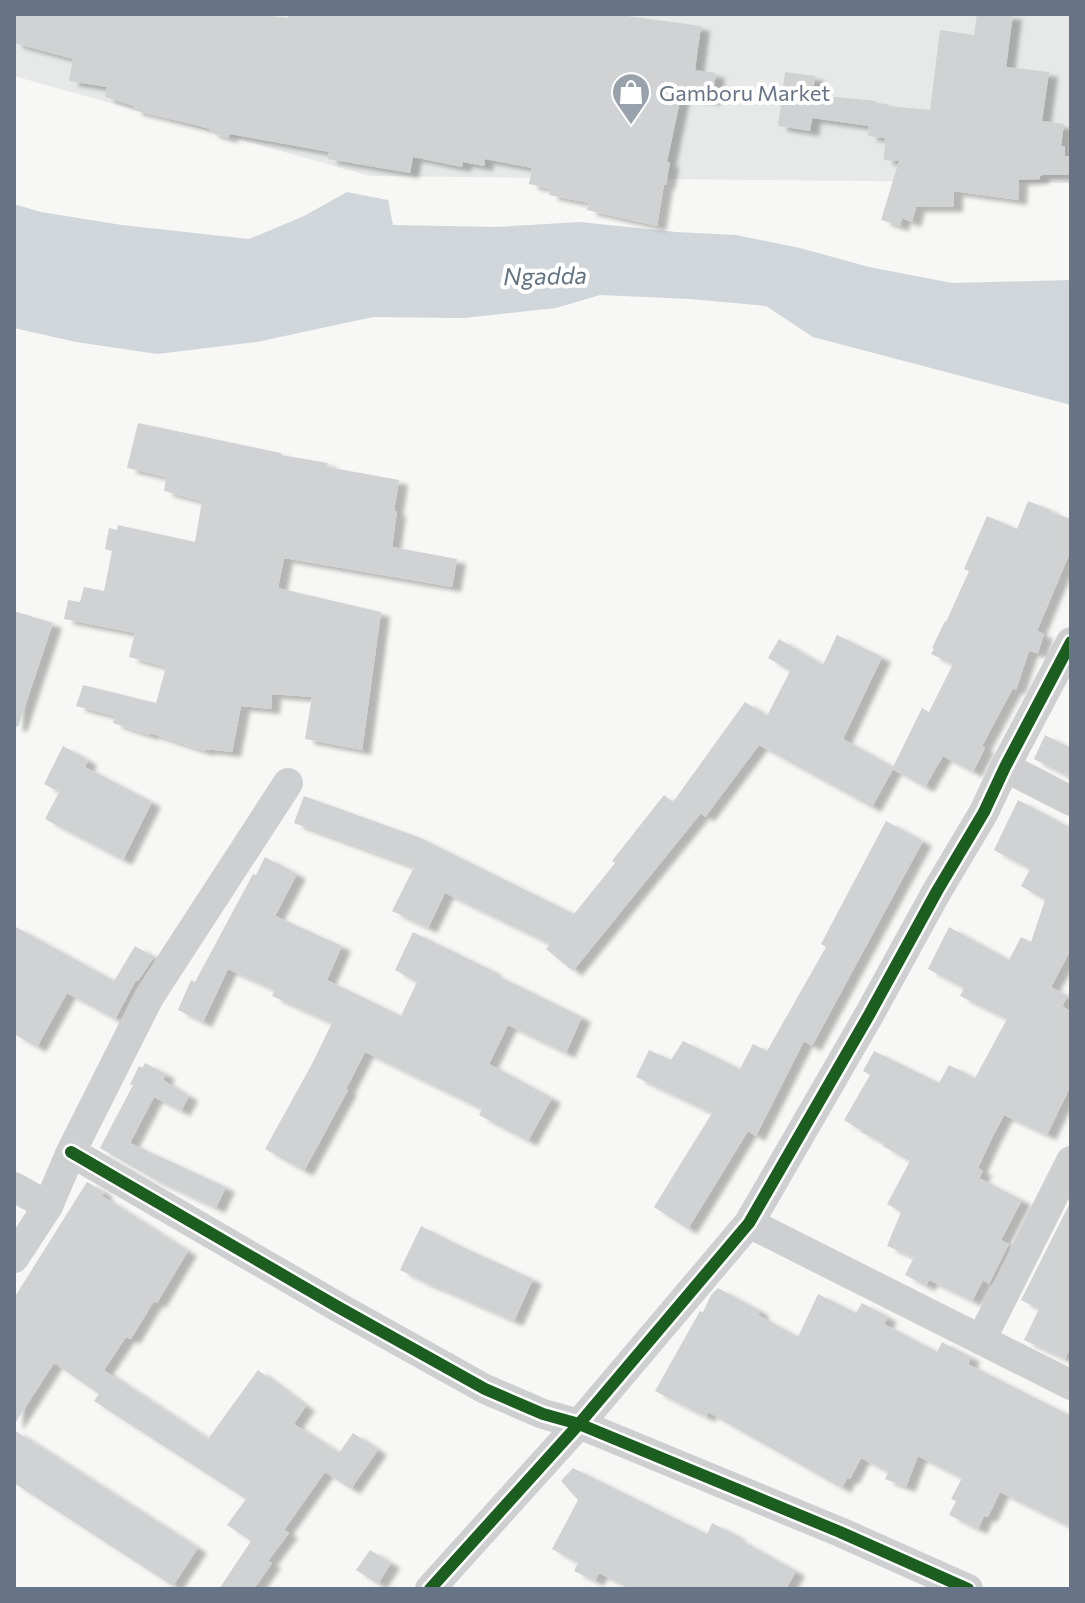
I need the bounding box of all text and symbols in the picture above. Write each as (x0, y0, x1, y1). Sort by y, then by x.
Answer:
shop icon: Gamboru Market (610, 71, 652, 126)
place label: Gamboru Market (659, 79, 830, 106)
water label: Ngadda (503, 260, 587, 290)

